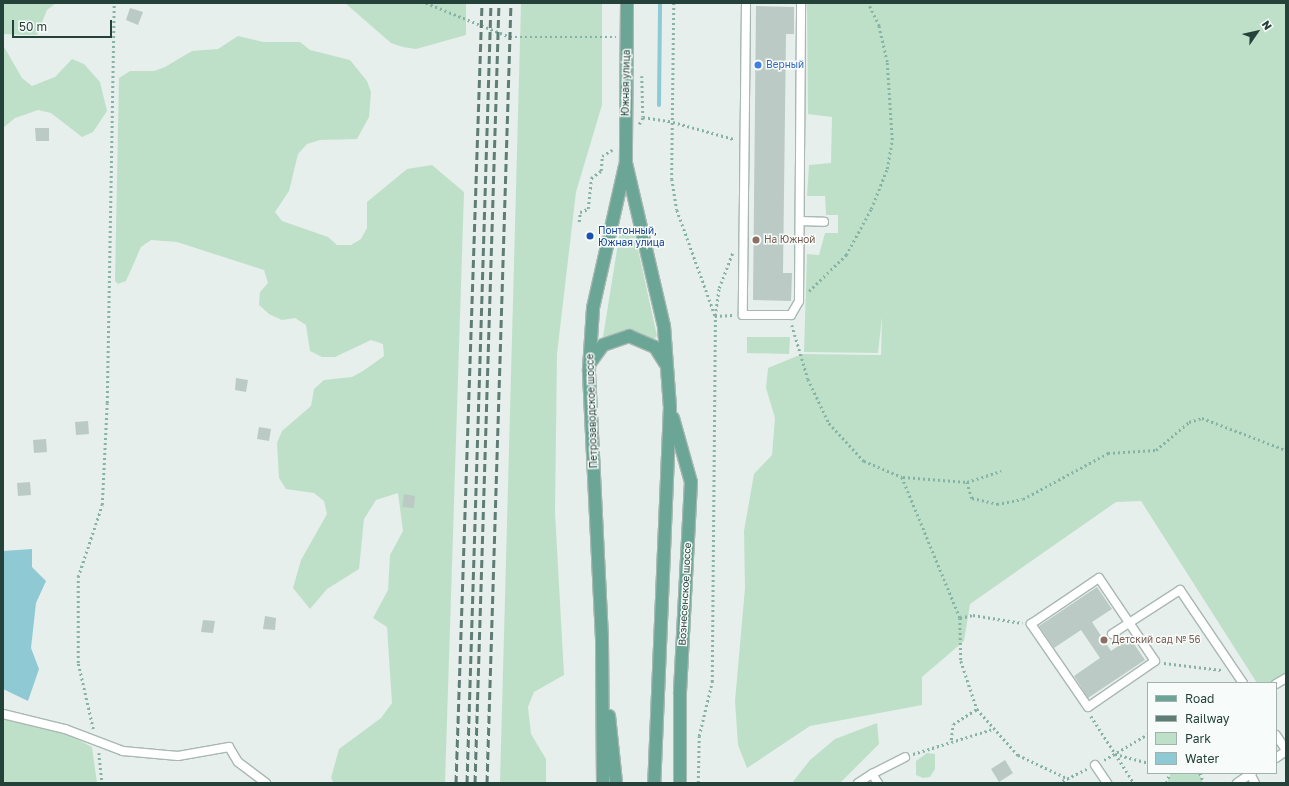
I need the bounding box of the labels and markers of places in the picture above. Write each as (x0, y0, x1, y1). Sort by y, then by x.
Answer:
place label: Верный (766, 59, 804, 71)
marker: Верный (753, 60, 763, 70)
place label: Понтонный, Южная улица (598, 224, 665, 248)
marker: Понтонный, Южная улица (585, 231, 595, 241)
place label: На Южной (764, 234, 815, 246)
marker: На Южной (751, 235, 761, 245)
place label: Детский сад № 56 (1112, 634, 1201, 646)
marker: Детский сад № 56 (1099, 635, 1109, 645)

